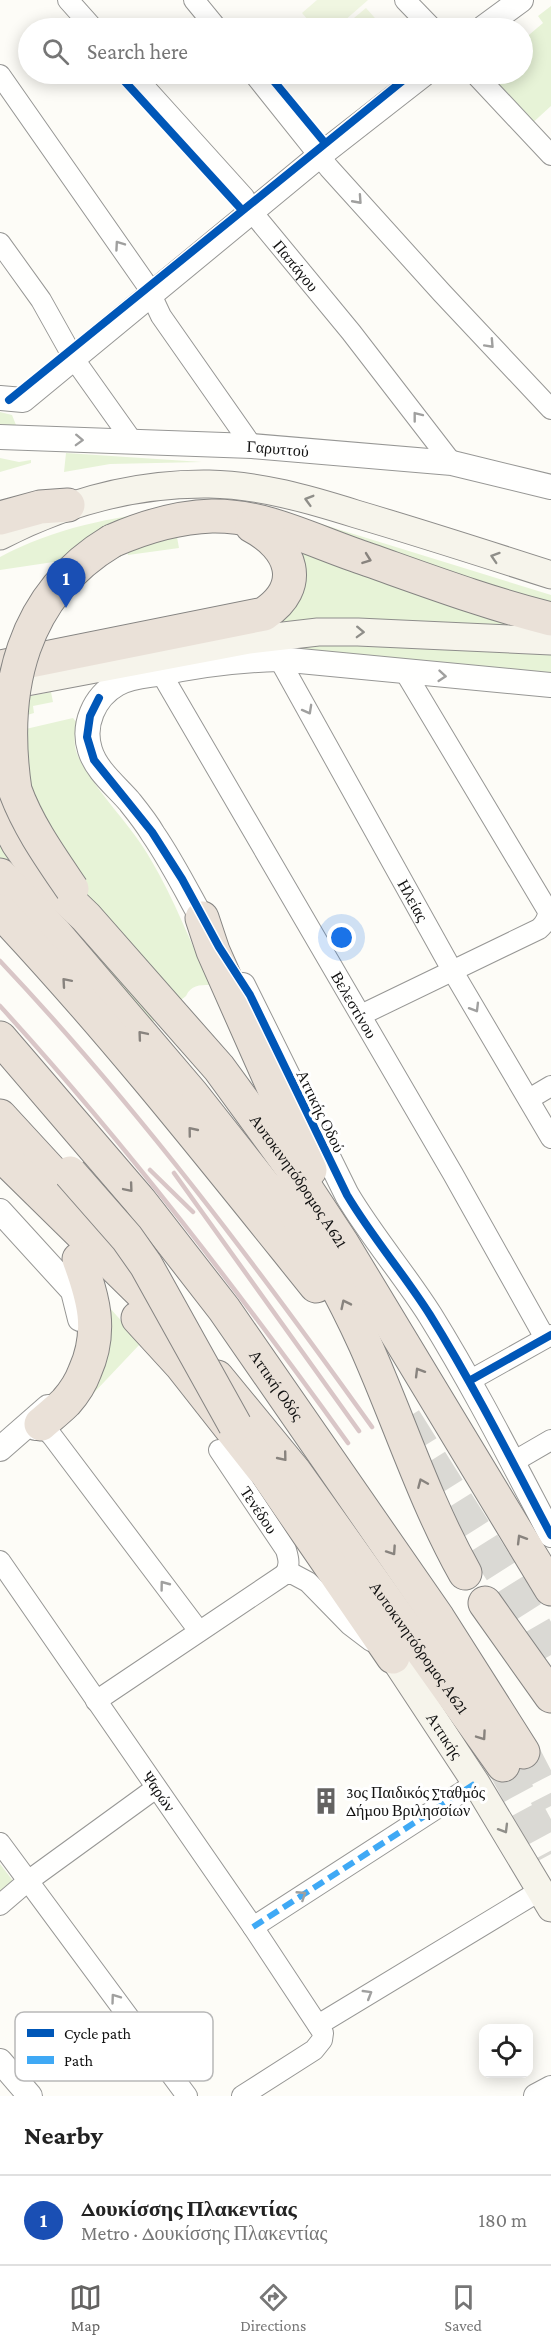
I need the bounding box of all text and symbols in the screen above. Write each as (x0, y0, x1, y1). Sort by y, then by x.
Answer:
search box (18, 18, 533, 84)
icon: search (39, 35, 72, 68)
text: Search here (87, 39, 188, 64)
one-way arrow (351, 194, 362, 204)
street label: Παπάγου (270, 237, 322, 295)
one-way arrow (115, 241, 126, 252)
one-way arrow (483, 337, 494, 348)
one-way arrow (414, 412, 425, 423)
one-way arrow (75, 434, 84, 446)
street label: Γαρυττού (246, 438, 310, 460)
one-way arrow (304, 495, 315, 507)
one-way arrow (361, 552, 372, 565)
one-way arrow (490, 552, 501, 565)
pin: 1 (46, 558, 86, 608)
one-way arrow (355, 626, 364, 639)
one-way arrow (438, 669, 447, 682)
one-way arrow (301, 704, 312, 714)
street label: Ηλείας (394, 877, 431, 925)
your location (327, 923, 356, 952)
street label: Βελεστίνου (328, 969, 380, 1042)
one-way arrow (62, 978, 73, 989)
one-way arrow (467, 1002, 479, 1012)
one-way arrow (138, 1031, 149, 1042)
street label: Αττικής Οδού (292, 1067, 348, 1156)
street label: Αυτοκινητόδρομος Α621 (247, 1111, 351, 1251)
one-way arrow (188, 1127, 199, 1138)
one-way arrow (122, 1181, 133, 1192)
one-way arrow (341, 1299, 352, 1310)
street label: Αττική Οδός (246, 1347, 307, 1424)
one-way arrow (415, 1368, 427, 1378)
one-way arrow (276, 1451, 287, 1462)
one-way arrow (417, 1478, 429, 1489)
street label: Τενέδου (237, 1483, 280, 1537)
one-way arrow (516, 1535, 528, 1545)
one-way arrow (385, 1545, 396, 1556)
street label: Αυτοκινητόδρομος Α621 (366, 1578, 472, 1717)
one-way arrow (161, 1580, 172, 1591)
street label: Αττικής (423, 1710, 466, 1763)
one-way arrow (475, 1729, 486, 1740)
street label: Ψαρών (139, 1768, 179, 1815)
place label: 3ος Παιδικός Σταθμός Δήμου Βριλησσίων (346, 1784, 486, 1820)
building icon: 3ος Παιδικός Σταθμός Δήμου Βριλησσίων (311, 1786, 341, 1816)
one-way arrow (497, 1823, 509, 1833)
one-way arrow (296, 1891, 307, 1902)
one-way arrow (362, 1990, 372, 2002)
one-way arrow (111, 1994, 122, 2005)
legend (15, 2012, 213, 2081)
map controls (479, 2024, 533, 2078)
button: locate (479, 2024, 533, 2078)
text: Cycle path (64, 2025, 131, 2043)
text: Path (64, 2052, 94, 2069)
text: Nearby (24, 2121, 103, 2150)
text: Δουκίσσης Πλακεντίας (81, 2196, 297, 2221)
text: 1 (40, 2209, 47, 2231)
text: 180 m (478, 2209, 527, 2231)
text: Metro · Δουκίσσης Πλακεντίας (81, 2222, 327, 2244)
tab: Map (69, 2281, 102, 2334)
tab: Directions (240, 2281, 306, 2334)
tab: Saved (444, 2281, 482, 2334)

